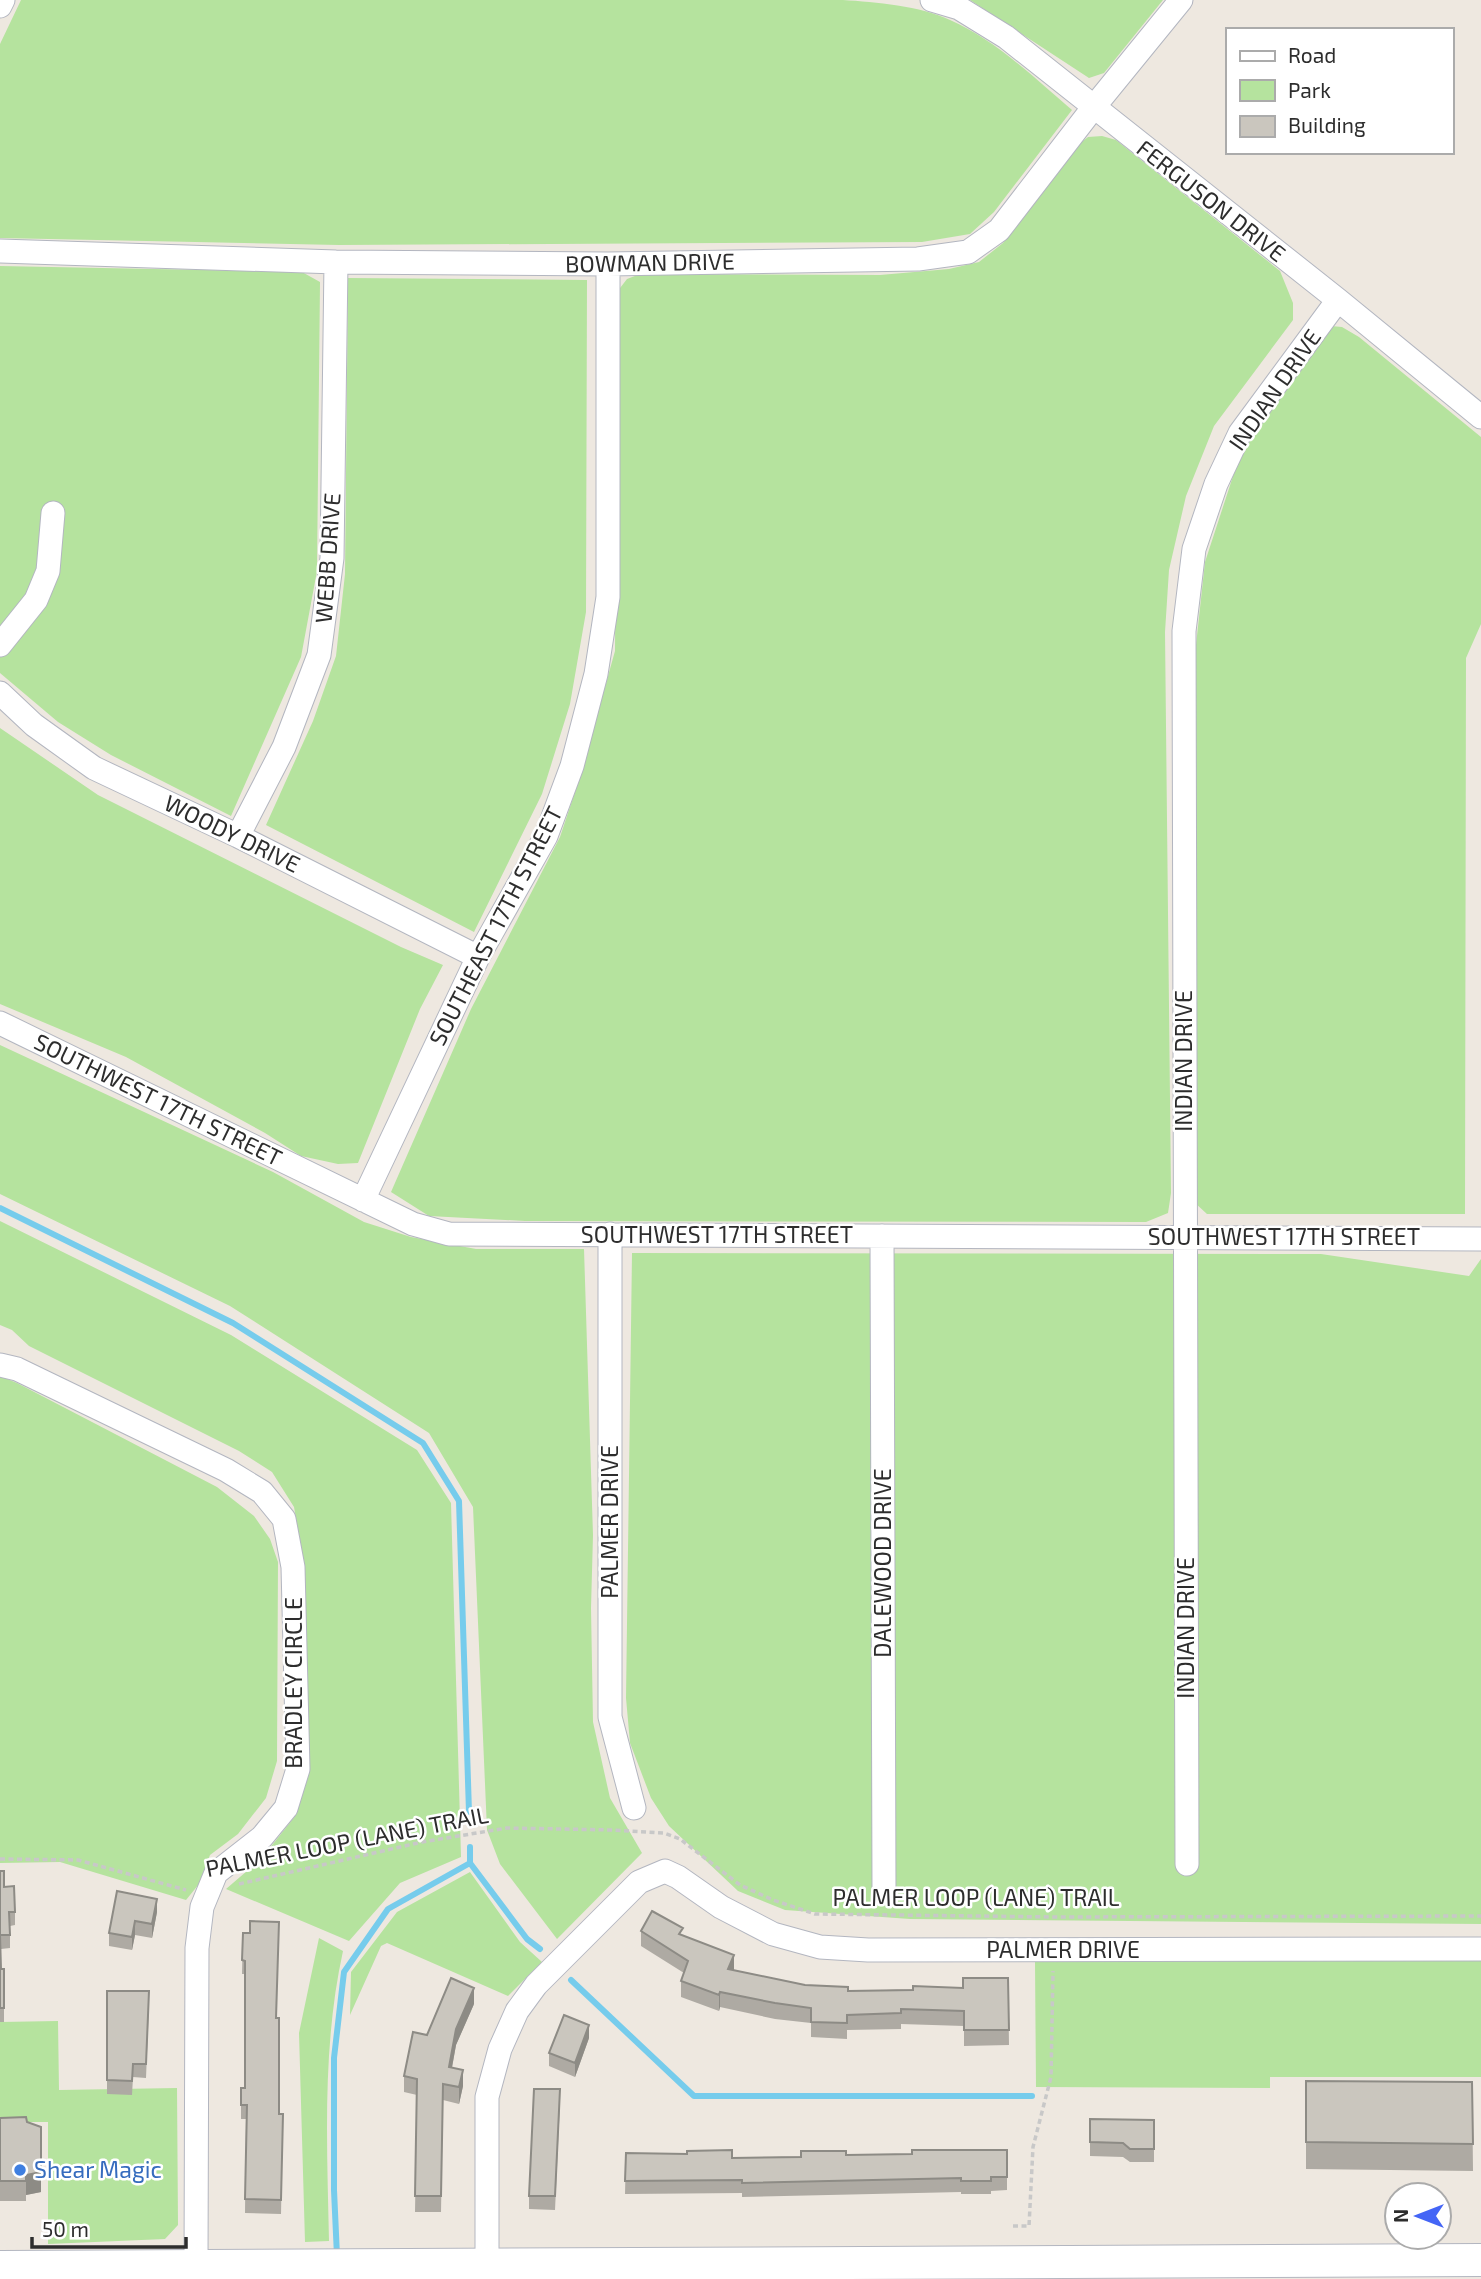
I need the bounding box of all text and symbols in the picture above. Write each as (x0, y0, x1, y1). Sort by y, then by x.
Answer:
legend (1226, 28, 1453, 154)
text: Road (1288, 42, 1336, 67)
text: Park (1288, 77, 1331, 102)
text: Building (1288, 112, 1366, 137)
street label: FERGUSON DRIVE (1132, 133, 1292, 267)
street label: BOWMAN DRIVE (565, 247, 735, 277)
street label: INDIAN DRIVE (1222, 323, 1326, 455)
street label: WEBB DRIVE (308, 492, 346, 624)
street label: WOODY DRIVE (160, 788, 305, 878)
street label: SOUTHEAST 17TH STREET (423, 801, 568, 1050)
street label: INDIAN DRIVE (1169, 990, 1197, 1132)
street label: SOUTHWEST 17TH STREET (30, 1027, 287, 1171)
street label: SOUTHWEST 17TH STREET (581, 1220, 853, 1248)
street label: SOUTHWEST 17TH STREET (1148, 1222, 1420, 1250)
street label: PALMER DRIVE (595, 1445, 623, 1599)
street label: DALEWOOD DRIVE (868, 1468, 896, 1658)
street label: INDIAN DRIVE (1171, 1557, 1199, 1699)
street label: BRADLEY CIRCLE (279, 1597, 307, 1769)
street label: PALMER LOOP (LANE) TRAIL (203, 1800, 491, 1882)
street label: PALMER LOOP (LANE) TRAIL (832, 1883, 1120, 1911)
street label: PALMER DRIVE (986, 1935, 1140, 1963)
place label: Shear Magic (34, 2155, 162, 2183)
marker: Shear Magic (12, 2162, 28, 2178)
north arrow (1383, 2181, 1453, 2251)
scale bar (32, 2206, 186, 2250)
text: N (1389, 2209, 1412, 2223)
text: 50 m (42, 2216, 89, 2241)

